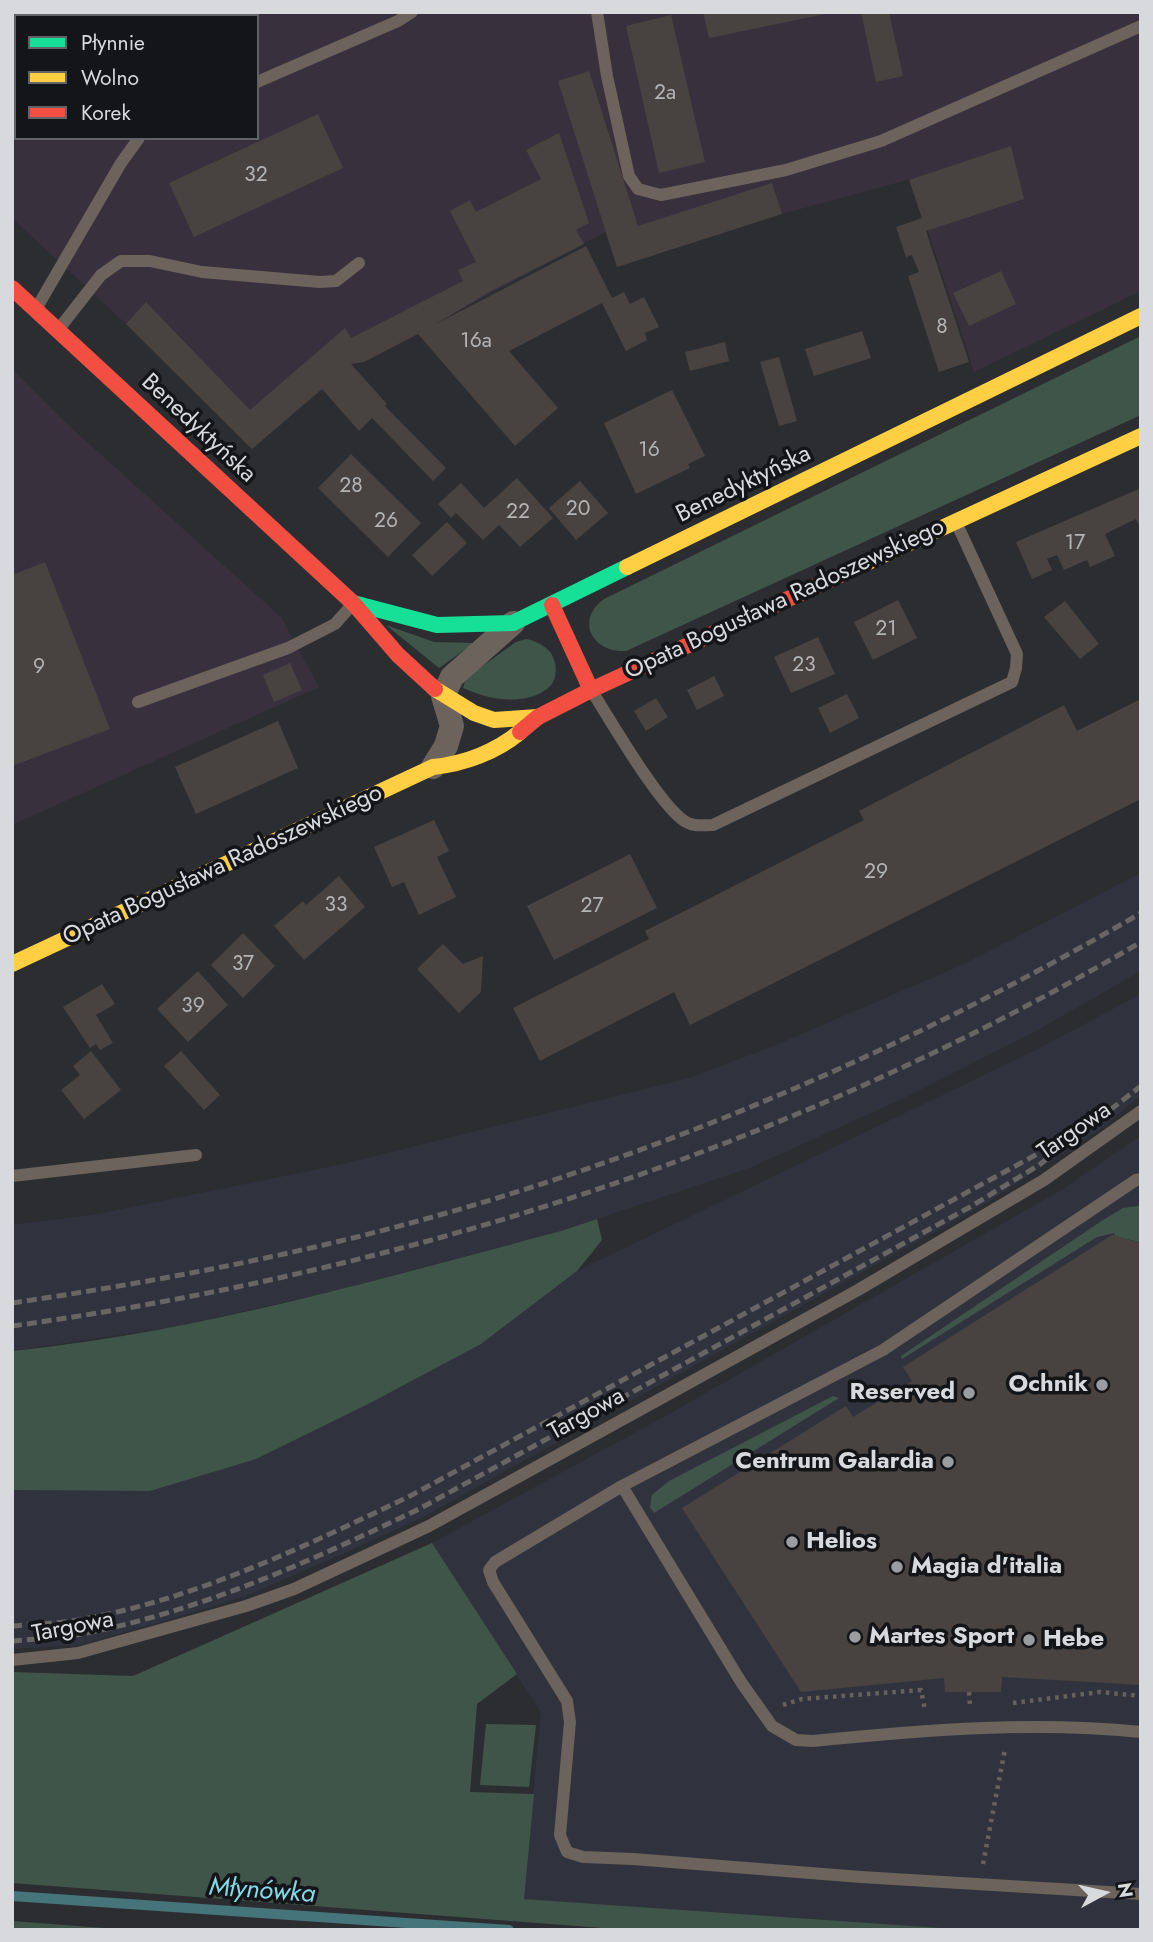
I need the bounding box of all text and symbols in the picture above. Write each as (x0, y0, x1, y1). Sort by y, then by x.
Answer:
legend (14, 14, 259, 140)
text: Płynnie (81, 28, 145, 58)
text: Wolno (81, 63, 139, 93)
house number: 2a (654, 81, 676, 107)
text: Korek (81, 98, 131, 128)
house number: 32 (244, 163, 268, 189)
house number: 8 (936, 315, 948, 341)
house number: 16a (460, 329, 492, 355)
street label: Benedyktyńska (135, 369, 261, 489)
house number: 16 (638, 438, 660, 464)
street label: Benedyktyńska (672, 440, 816, 530)
house number: 28 (339, 474, 363, 500)
house number: 20 (566, 497, 590, 523)
house number: 22 (506, 500, 530, 526)
house number: 26 (374, 509, 398, 535)
street label: Opata Bogusława Radoszewskiego (621, 513, 949, 687)
house number: 17 (1065, 531, 1085, 557)
house number: 21 (875, 617, 897, 643)
house number: 23 (792, 653, 816, 679)
house number: 9 (33, 655, 45, 681)
street label: Opata Bogusława Radoszewskiego (59, 779, 387, 953)
house number: 29 (864, 860, 888, 886)
house number: 33 (325, 893, 347, 919)
house number: 27 (581, 894, 603, 920)
house number: 37 (232, 952, 254, 978)
house number: 39 (181, 994, 205, 1020)
street label: Targowa (1033, 1097, 1117, 1167)
place label: Ochnik (1009, 1371, 1088, 1399)
marker: Ochnik (1094, 1377, 1110, 1393)
place label: Reserved (850, 1379, 955, 1407)
street label: Targowa (544, 1382, 630, 1448)
marker: Reserved (961, 1385, 977, 1401)
place label: Centrum Galardia (735, 1448, 934, 1476)
marker: Centrum Galardia (940, 1454, 956, 1470)
place label: Helios (806, 1528, 877, 1556)
marker: Helios (784, 1534, 800, 1550)
place label: Magia d'italia (911, 1553, 1062, 1581)
marker: Magia d'italia (889, 1559, 905, 1575)
street label: Targowa (30, 1606, 116, 1650)
place label: Martes Sport (869, 1623, 1014, 1651)
place label: Hebe (1043, 1626, 1104, 1654)
marker: Martes Sport (847, 1629, 863, 1645)
marker: Hebe (1021, 1632, 1037, 1648)
north arrow (1069, 1858, 1139, 1928)
water label: Młynówka (208, 1873, 316, 1911)
text: N (1111, 1881, 1140, 1899)

